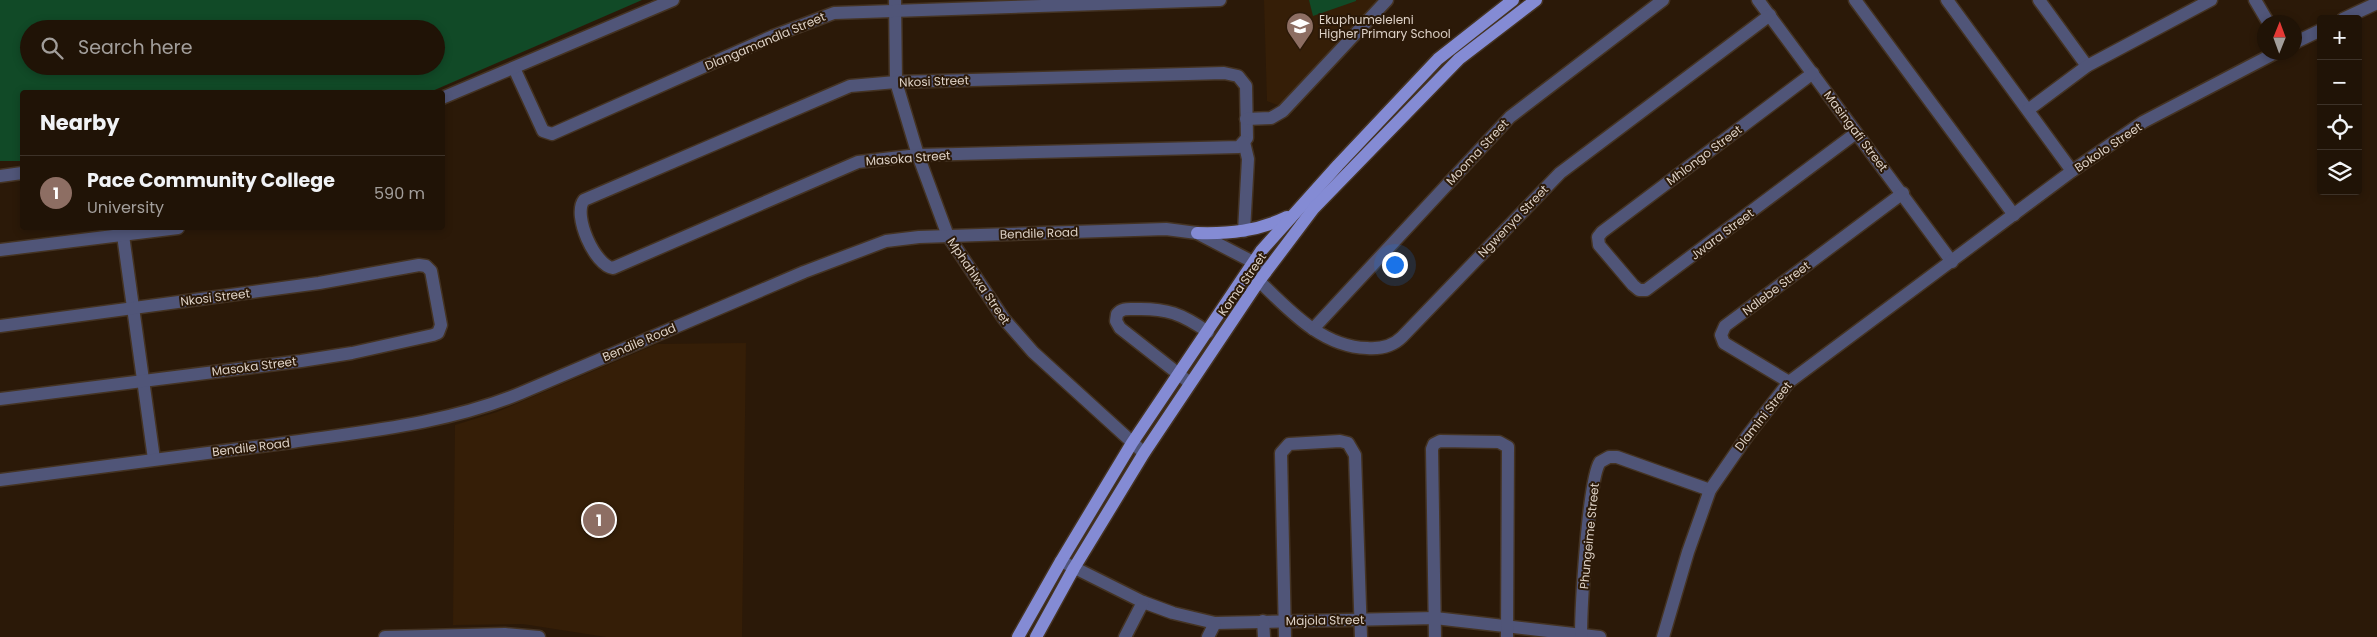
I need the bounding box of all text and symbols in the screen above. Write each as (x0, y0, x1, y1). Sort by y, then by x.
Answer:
street label: Dlangamandla Street (702, 8, 828, 74)
school or university icon: Ekuphumeleleni Higher Primary School (1285, 11, 1315, 50)
place label: Ekuphumeleleni Higher Primary School (1319, 11, 1451, 42)
north arrow (2257, 15, 2302, 60)
map controls (2317, 15, 2362, 195)
button: + (2317, 15, 2362, 60)
search box (20, 20, 445, 75)
icon: search (38, 34, 66, 62)
text: Search here (78, 34, 192, 61)
button: − (2317, 60, 2362, 105)
street label: Nkosi Street (899, 71, 969, 91)
street label: Masingafi Street (1820, 87, 1892, 175)
button: locate (2317, 105, 2362, 150)
text: Nearby (40, 108, 120, 137)
street label: Mooma Street (1442, 115, 1512, 189)
street label: Bokolo Street (2071, 118, 2145, 176)
street label: Mhlongo Street (1663, 121, 1745, 189)
street label: Masoka Street (865, 147, 951, 169)
button: layers (2317, 150, 2362, 195)
text: Pace Community College (87, 167, 335, 194)
street label: Ngwenya Street (1474, 181, 1552, 261)
text: 1 (53, 182, 59, 205)
text: 590 m (374, 182, 425, 205)
text: University (87, 196, 164, 219)
street label: Jwara Street (1687, 205, 1757, 263)
street label: Bendile Road (1000, 223, 1078, 243)
street label: Mphahlwa Street (944, 234, 1014, 328)
street label: Koma Street (1214, 249, 1270, 319)
your location (1382, 252, 1408, 278)
street label: Ndlebe Street (1739, 257, 1813, 319)
street label: Nkosi Street (179, 284, 251, 310)
street label: Bendile Road (600, 319, 678, 365)
street label: Masoka Street (211, 352, 297, 380)
street label: Dlamini Street (1730, 378, 1796, 454)
street label: Bendile Road (211, 434, 291, 460)
street label: Phungeime Street (1575, 482, 1603, 590)
pin: 1 (583, 501, 615, 539)
street label: Majola Street (1286, 611, 1364, 629)

